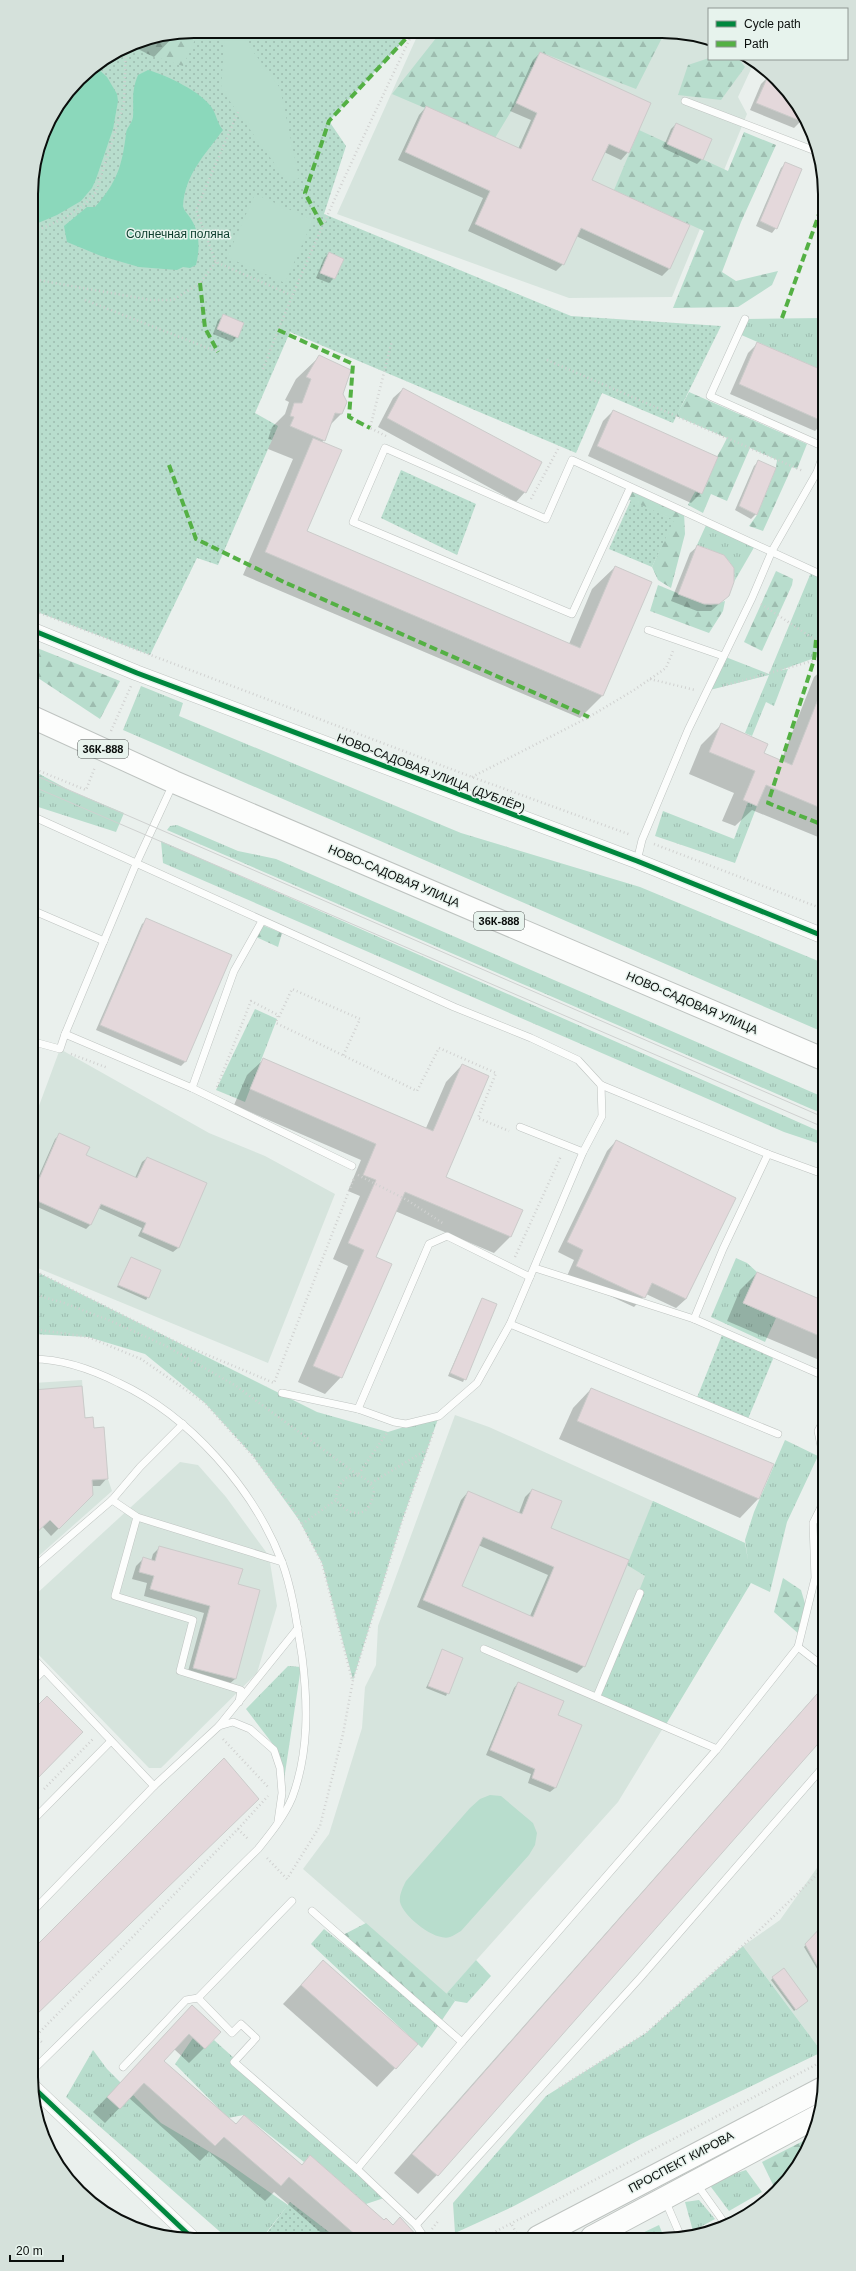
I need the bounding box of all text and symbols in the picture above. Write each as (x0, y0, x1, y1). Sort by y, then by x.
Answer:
legend (708, 8, 848, 60)
text: Cycle path (744, 17, 801, 31)
text: Path (744, 37, 769, 51)
park label: Солнечная поляна (126, 227, 230, 241)
street label: НОВО-САДОВАЯ УЛИЦА (ДУБЛЁР) (335, 731, 527, 815)
road number: 36К-888 (78, 740, 128, 758)
street label: НОВО-САДОВАЯ УЛИЦА (326, 842, 462, 910)
road number: 36К-888 (474, 912, 524, 930)
street label: НОВО-САДОВАЯ УЛИЦА (624, 969, 760, 1037)
street label: ПРОСПЕКТ КИРОВА (626, 2128, 736, 2196)
scale bar (10, 2237, 63, 2263)
text: 20 m (16, 2244, 43, 2258)

